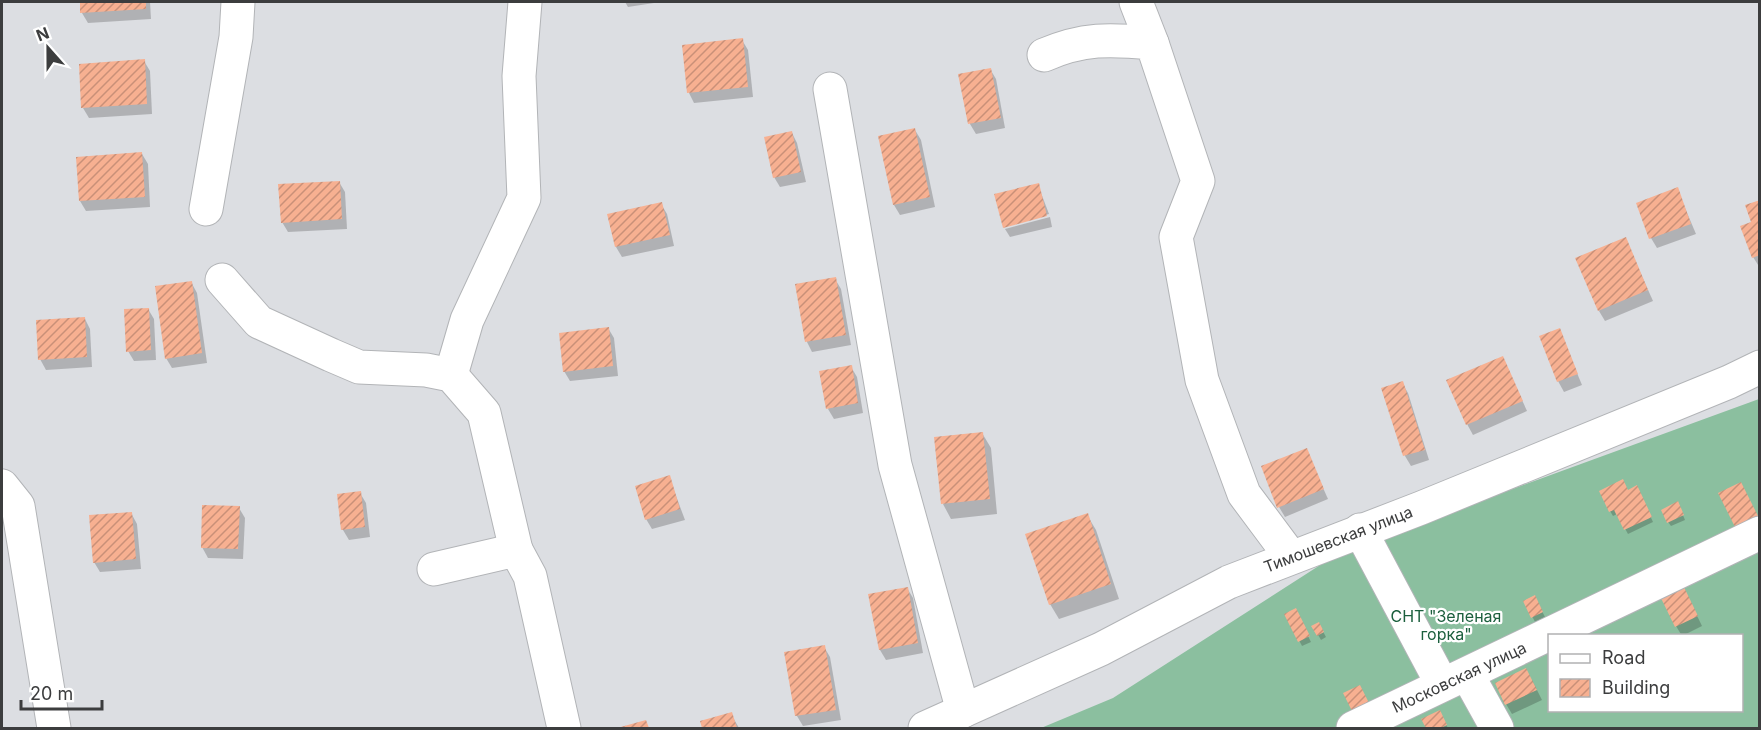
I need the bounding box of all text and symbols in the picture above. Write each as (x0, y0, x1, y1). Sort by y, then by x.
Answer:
north arrow (18, 18, 78, 78)
text: N (33, 22, 52, 46)
street label: Тимошевская улица (1261, 501, 1415, 577)
park label: СНТ "Зеленая горка" (1391, 606, 1501, 644)
legend (1548, 634, 1743, 712)
street label: Московская улица (1389, 637, 1529, 717)
text: Road (1602, 647, 1645, 668)
scale bar (21, 673, 102, 711)
text: Building (1602, 677, 1670, 698)
text: 20 m (30, 683, 73, 704)

